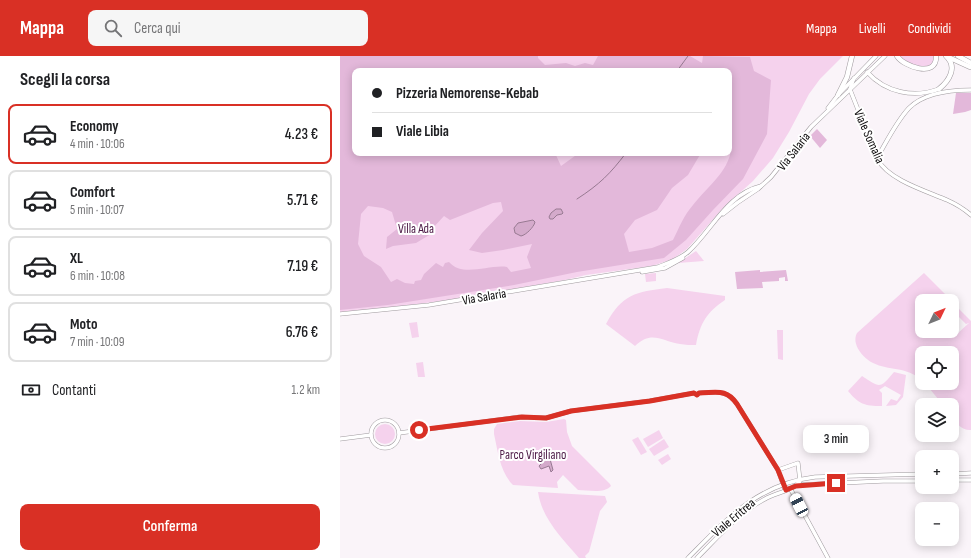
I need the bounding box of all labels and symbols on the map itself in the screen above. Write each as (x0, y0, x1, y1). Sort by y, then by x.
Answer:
street label: Viale Somalia (850, 107, 888, 166)
street label: Via Salaria (774, 129, 814, 174)
park label: Villa Ada (398, 221, 434, 237)
street label: Via Salaria (461, 285, 507, 309)
north arrow (915, 294, 959, 338)
route start (410, 421, 428, 439)
callout: 3 min (803, 425, 869, 453)
park label: Parco Virgiliano (500, 447, 566, 463)
route end (827, 474, 845, 492)
car (788, 492, 810, 518)
street label: Viale Eritrea (708, 495, 759, 541)

